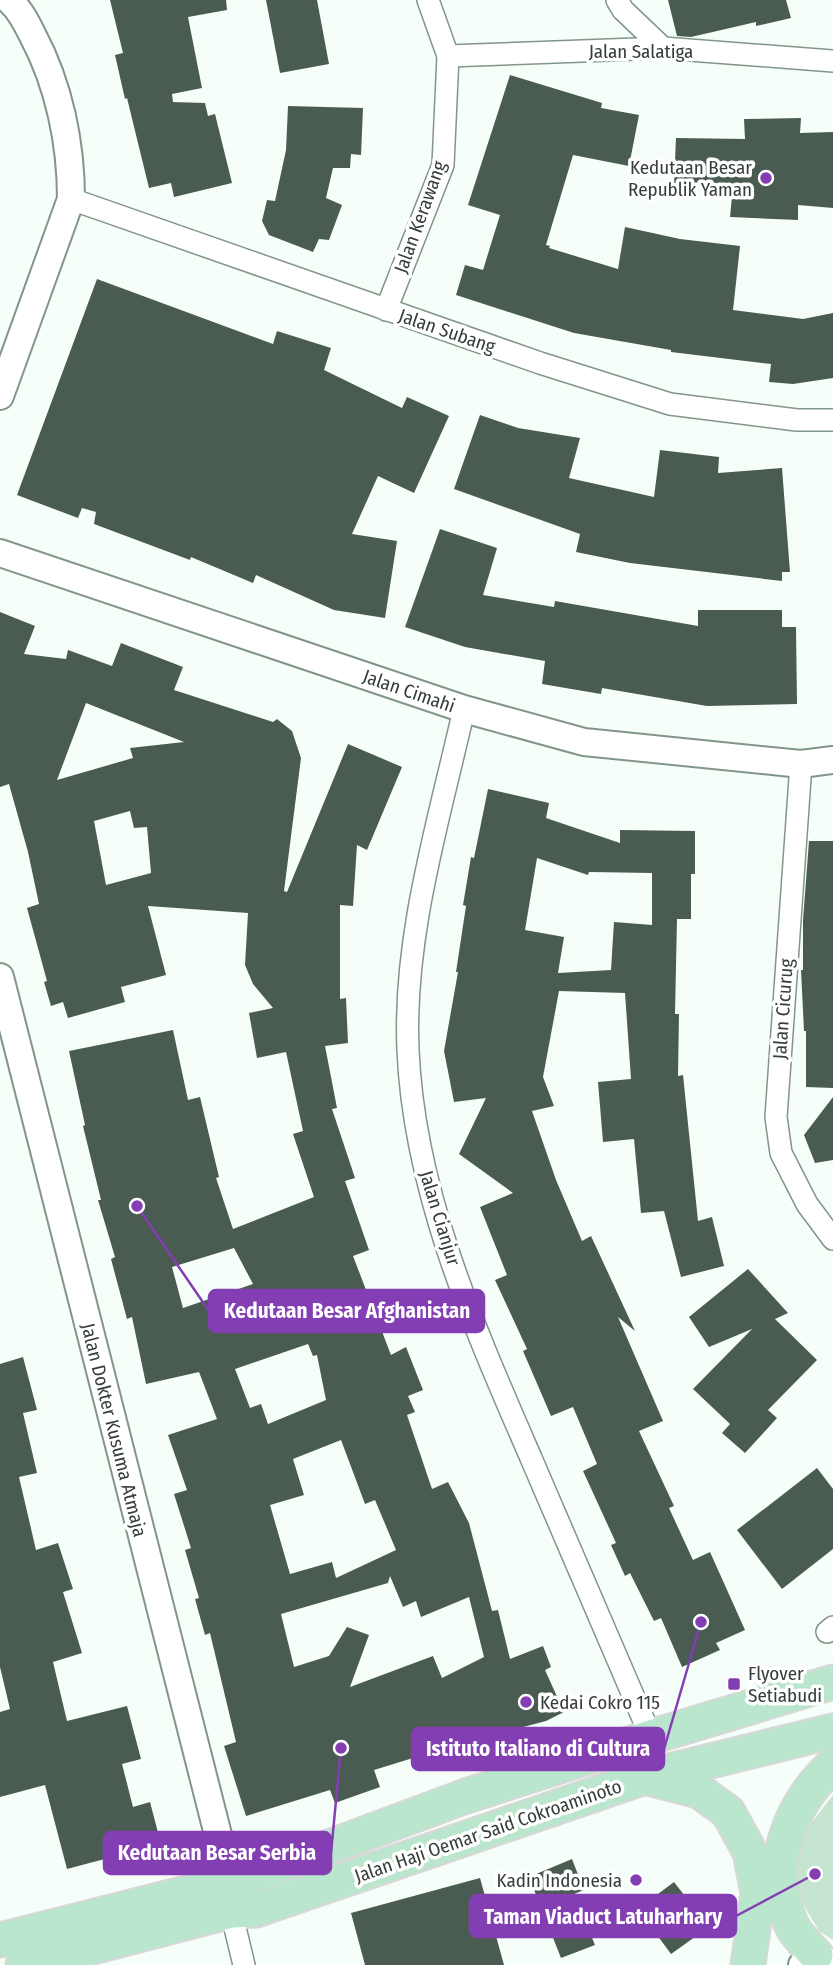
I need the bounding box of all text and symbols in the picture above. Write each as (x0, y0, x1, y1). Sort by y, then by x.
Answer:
street label: Jalan Salatiga (589, 40, 693, 63)
place label: Kedutaan Besar Republik Yaman (628, 156, 752, 201)
street label: Jalan Kerawang (389, 158, 451, 276)
marker: Kedutaan Besar Republik Yaman (758, 170, 774, 186)
street label: Jalan Subang (396, 304, 498, 358)
street label: Jalan Cimahi (360, 664, 458, 718)
street label: Jalan Cicurug (768, 958, 798, 1060)
street label: Jalan Cianjur (415, 1168, 465, 1269)
callout: Kedutaan Besar Afghanistan (209, 1290, 484, 1332)
text: Kedutaan Besar Afghanistan (224, 1298, 470, 1324)
street label: Jalan Dokter Kusuma Atmaja (76, 1321, 152, 1539)
place label: Flyover Setiabudi (748, 1662, 822, 1707)
marker: Flyover Setiabudi (726, 1676, 742, 1692)
place label: Kedai Cokro 115 (540, 1691, 660, 1714)
marker: Kedai Cokro 115 (518, 1694, 534, 1710)
callout: Istituto Italiano di Cultura (412, 1728, 664, 1770)
text: Istituto Italiano di Cultura (426, 1736, 650, 1762)
street label: Jalan Haji Oemar Said Cokroaminoto (351, 1774, 625, 1888)
callout: Kedutaan Besar Serbia (104, 1832, 331, 1874)
text: Kedutaan Besar Serbia (118, 1840, 316, 1866)
place label: Kadin Indonesia (497, 1869, 622, 1892)
marker: Kadin Indonesia (628, 1872, 644, 1888)
callout: Taman Viaduct Latuharhary (470, 1895, 736, 1937)
text: Taman Viaduct Latuharhary (484, 1904, 723, 1930)

